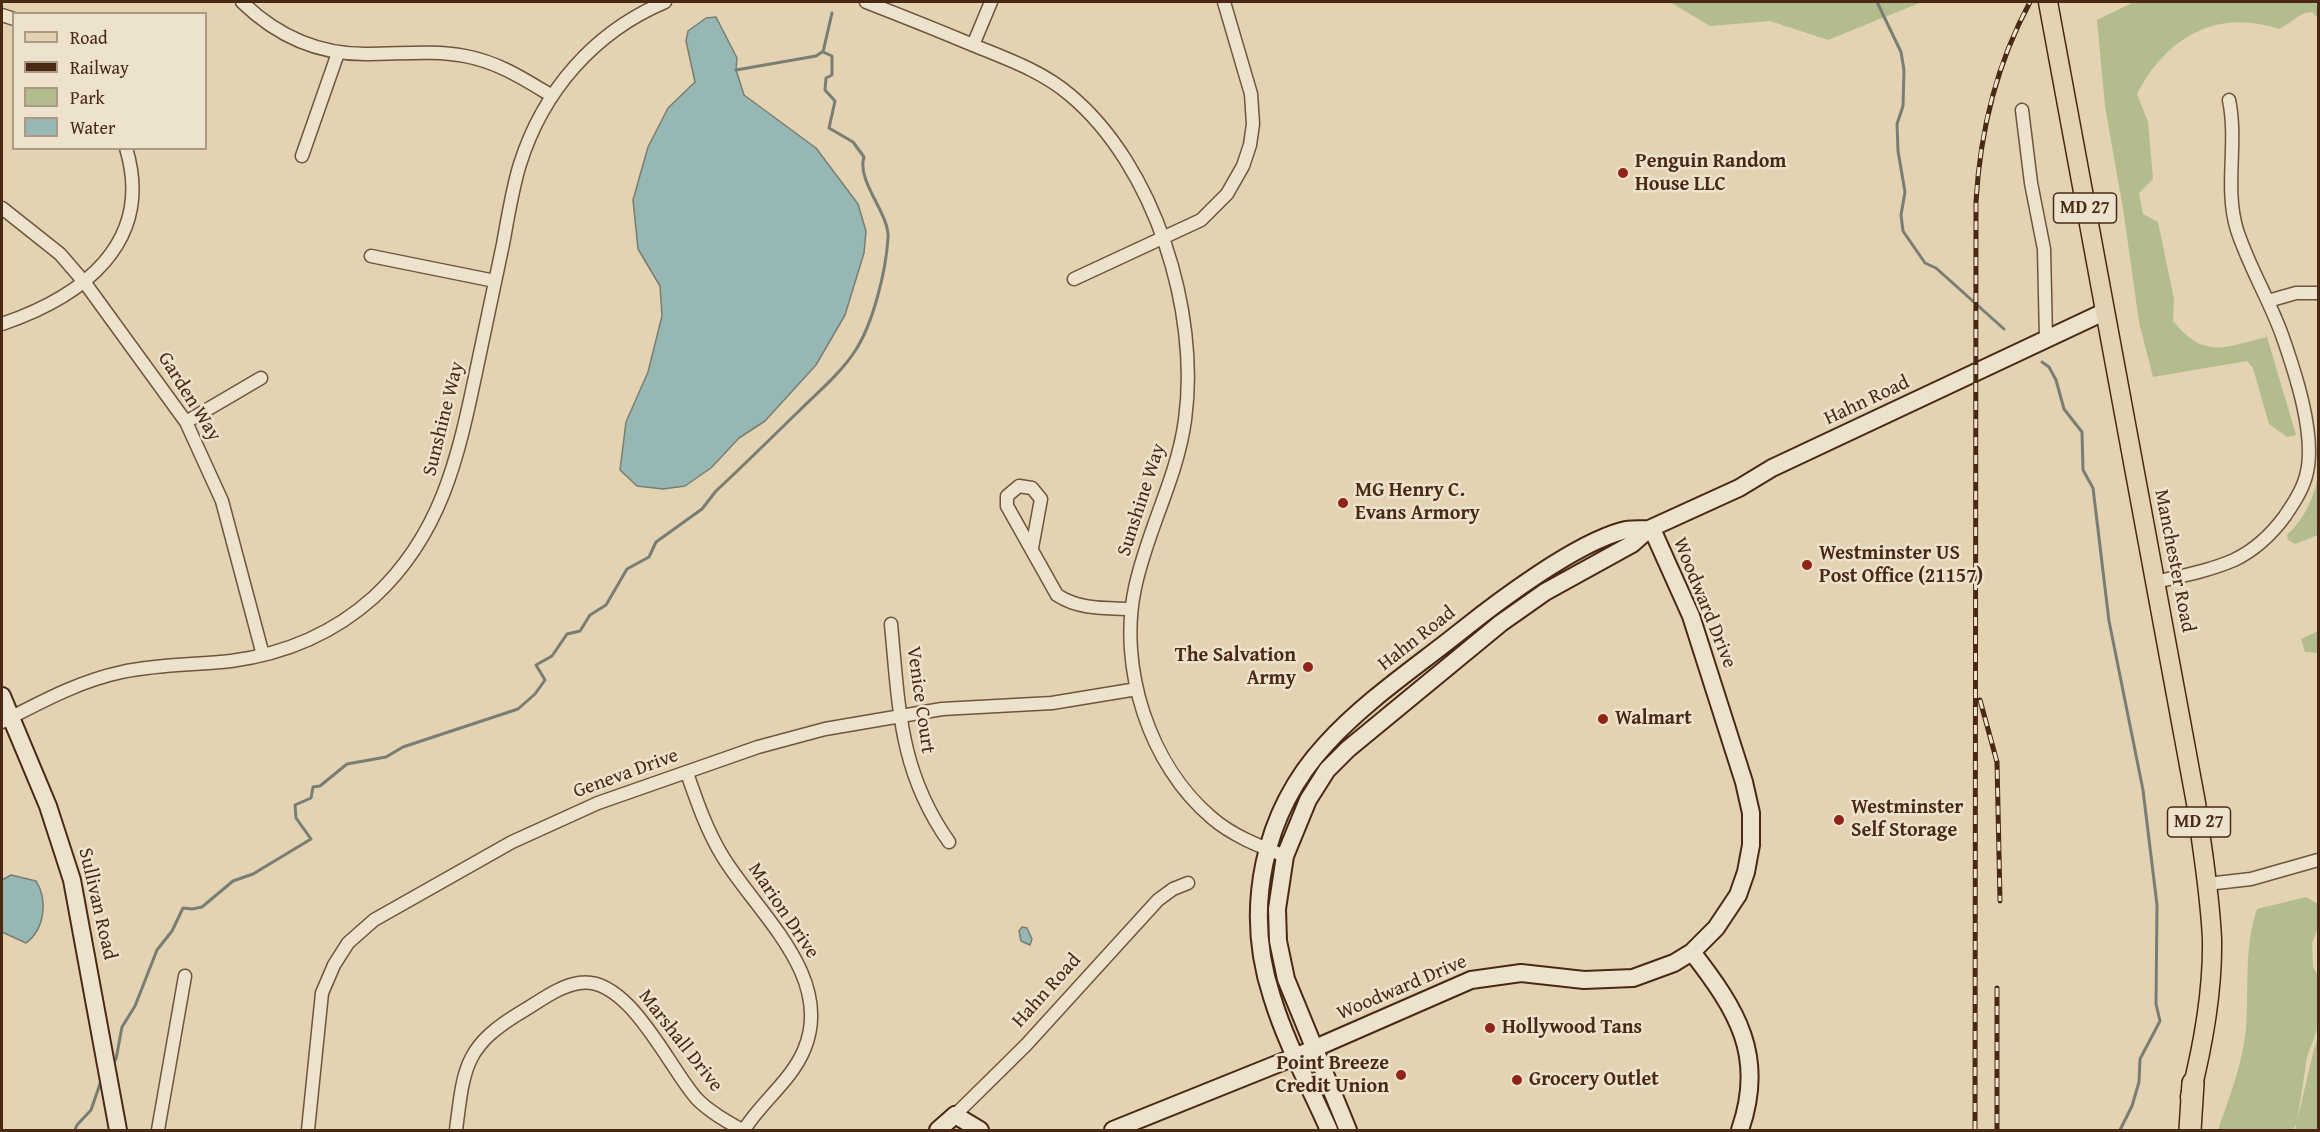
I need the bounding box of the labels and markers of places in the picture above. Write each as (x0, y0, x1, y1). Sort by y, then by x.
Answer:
place label: Penguin Random House LLC (1635, 150, 1786, 197)
marker: Penguin Random House LLC (1616, 166, 1630, 180)
place label: MG Henry C. Evans Armory (1355, 479, 1480, 526)
marker: MG Henry C. Evans Armory (1336, 496, 1350, 510)
place label: Westminster US Post Office (21157) (1819, 542, 1983, 589)
marker: Westminster US Post Office (21157) (1800, 558, 1814, 572)
place label: The Salvation Army (1175, 644, 1296, 691)
marker: The Salvation Army (1301, 660, 1315, 674)
place label: Walmart (1615, 707, 1692, 731)
marker: Walmart (1596, 712, 1610, 726)
place label: Westminster Self Storage (1851, 796, 1964, 843)
marker: Westminster Self Storage (1832, 813, 1846, 827)
place label: Hollywood Tans (1502, 1016, 1642, 1040)
marker: Hollywood Tans (1483, 1021, 1497, 1035)
place label: Point Breeze Credit Union (1275, 1052, 1389, 1099)
marker: Point Breeze Credit Union (1394, 1068, 1408, 1082)
place label: Grocery Outlet (1529, 1068, 1659, 1092)
marker: Grocery Outlet (1510, 1073, 1524, 1087)

